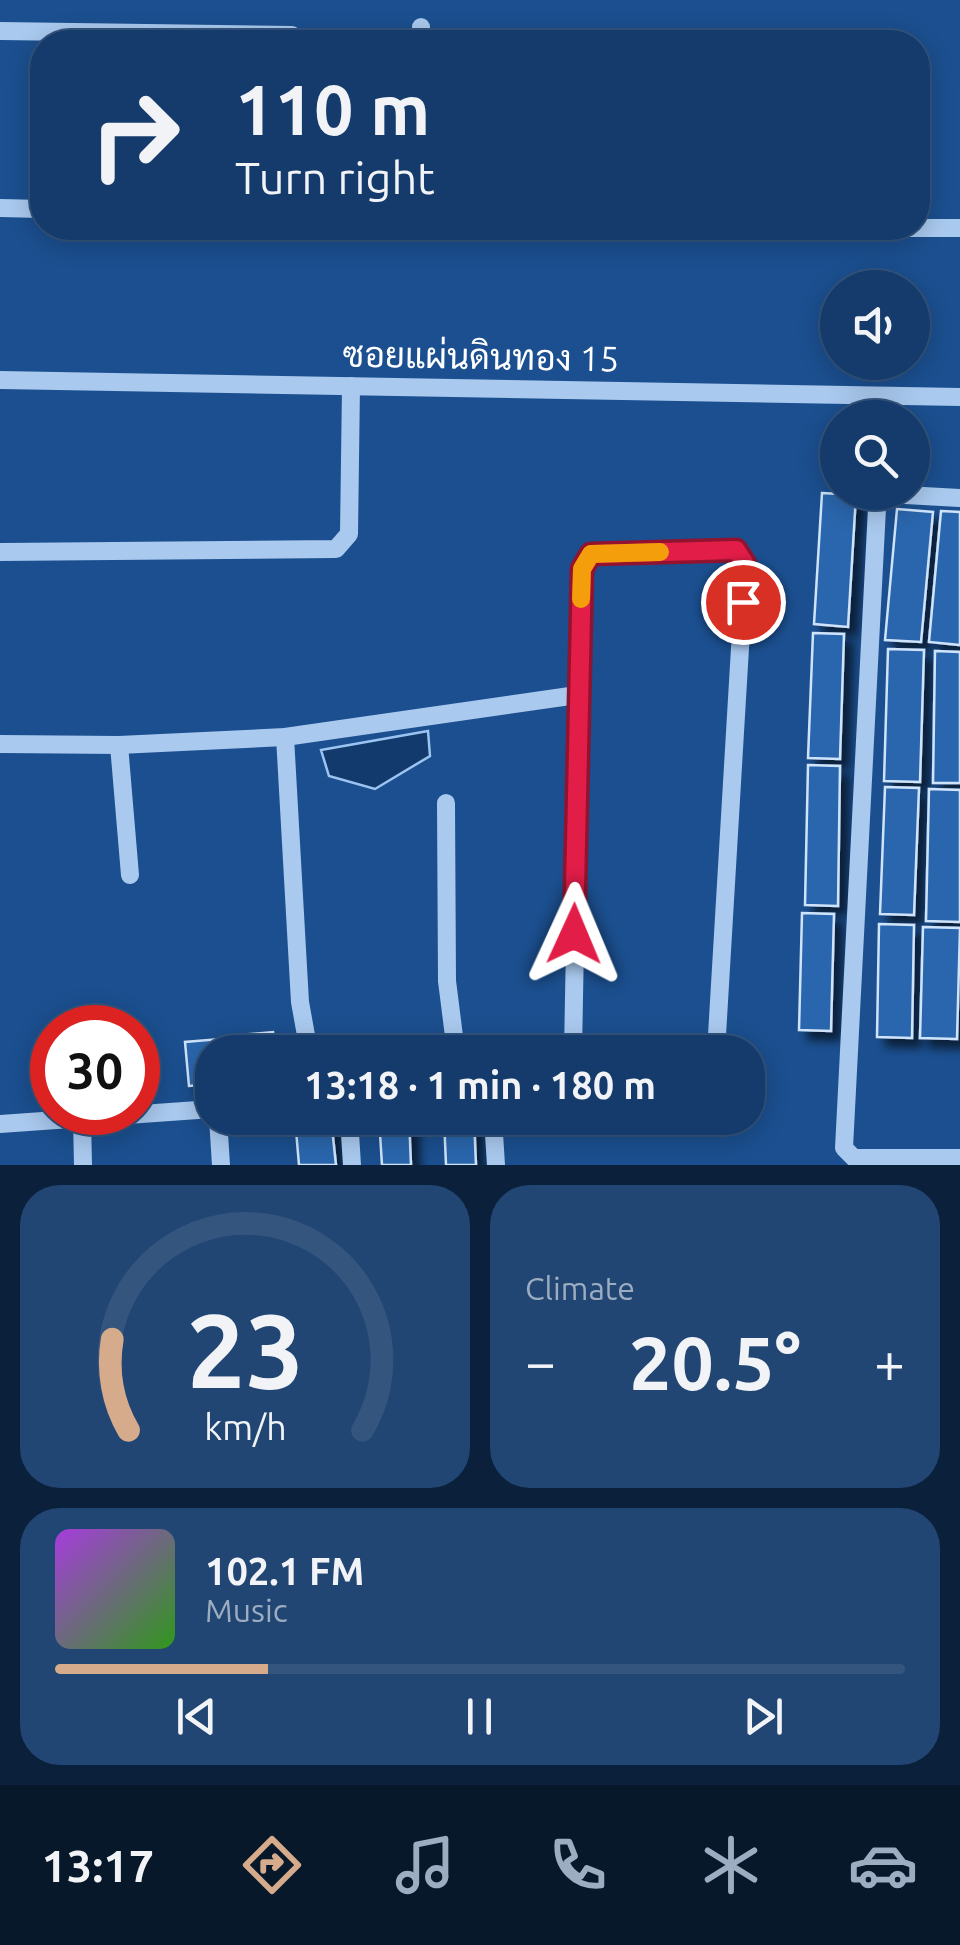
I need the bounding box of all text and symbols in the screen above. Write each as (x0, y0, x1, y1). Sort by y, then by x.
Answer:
icon: right (70, 70, 200, 200)
text: 110 m (235, 70, 430, 148)
text: Turn right (235, 152, 435, 203)
map controls (820, 270, 930, 510)
button: sound (820, 270, 930, 380)
street label: ซอยแผ่นดินทอง 15 (342, 334, 620, 378)
button: search (820, 400, 930, 510)
pin (701, 560, 786, 645)
icon: arrive (716, 575, 771, 630)
position arrow (522, 882, 626, 986)
speed limit sign: 30 (30, 1005, 160, 1135)
text: 13:18 · 1 min · 180 m (304, 1064, 656, 1106)
text: Climate (525, 1270, 635, 1306)
text: 23 (186, 1291, 304, 1408)
text: 20.5° (629, 1320, 801, 1404)
text: − (525, 1331, 556, 1392)
text: + (874, 1331, 905, 1392)
text: km/h (204, 1407, 286, 1447)
text: 102.1 FM (205, 1550, 364, 1592)
text: Music (205, 1592, 288, 1628)
icon: previous (169, 1689, 224, 1744)
icon: pause (452, 1689, 507, 1744)
icon: next (736, 1689, 791, 1744)
icon: directions (237, 1830, 307, 1900)
icon: music (390, 1830, 460, 1900)
icon: phone (543, 1830, 613, 1900)
icon: climate (696, 1830, 766, 1900)
icon: car (848, 1830, 918, 1900)
text: 13:17 (41, 1840, 154, 1891)

